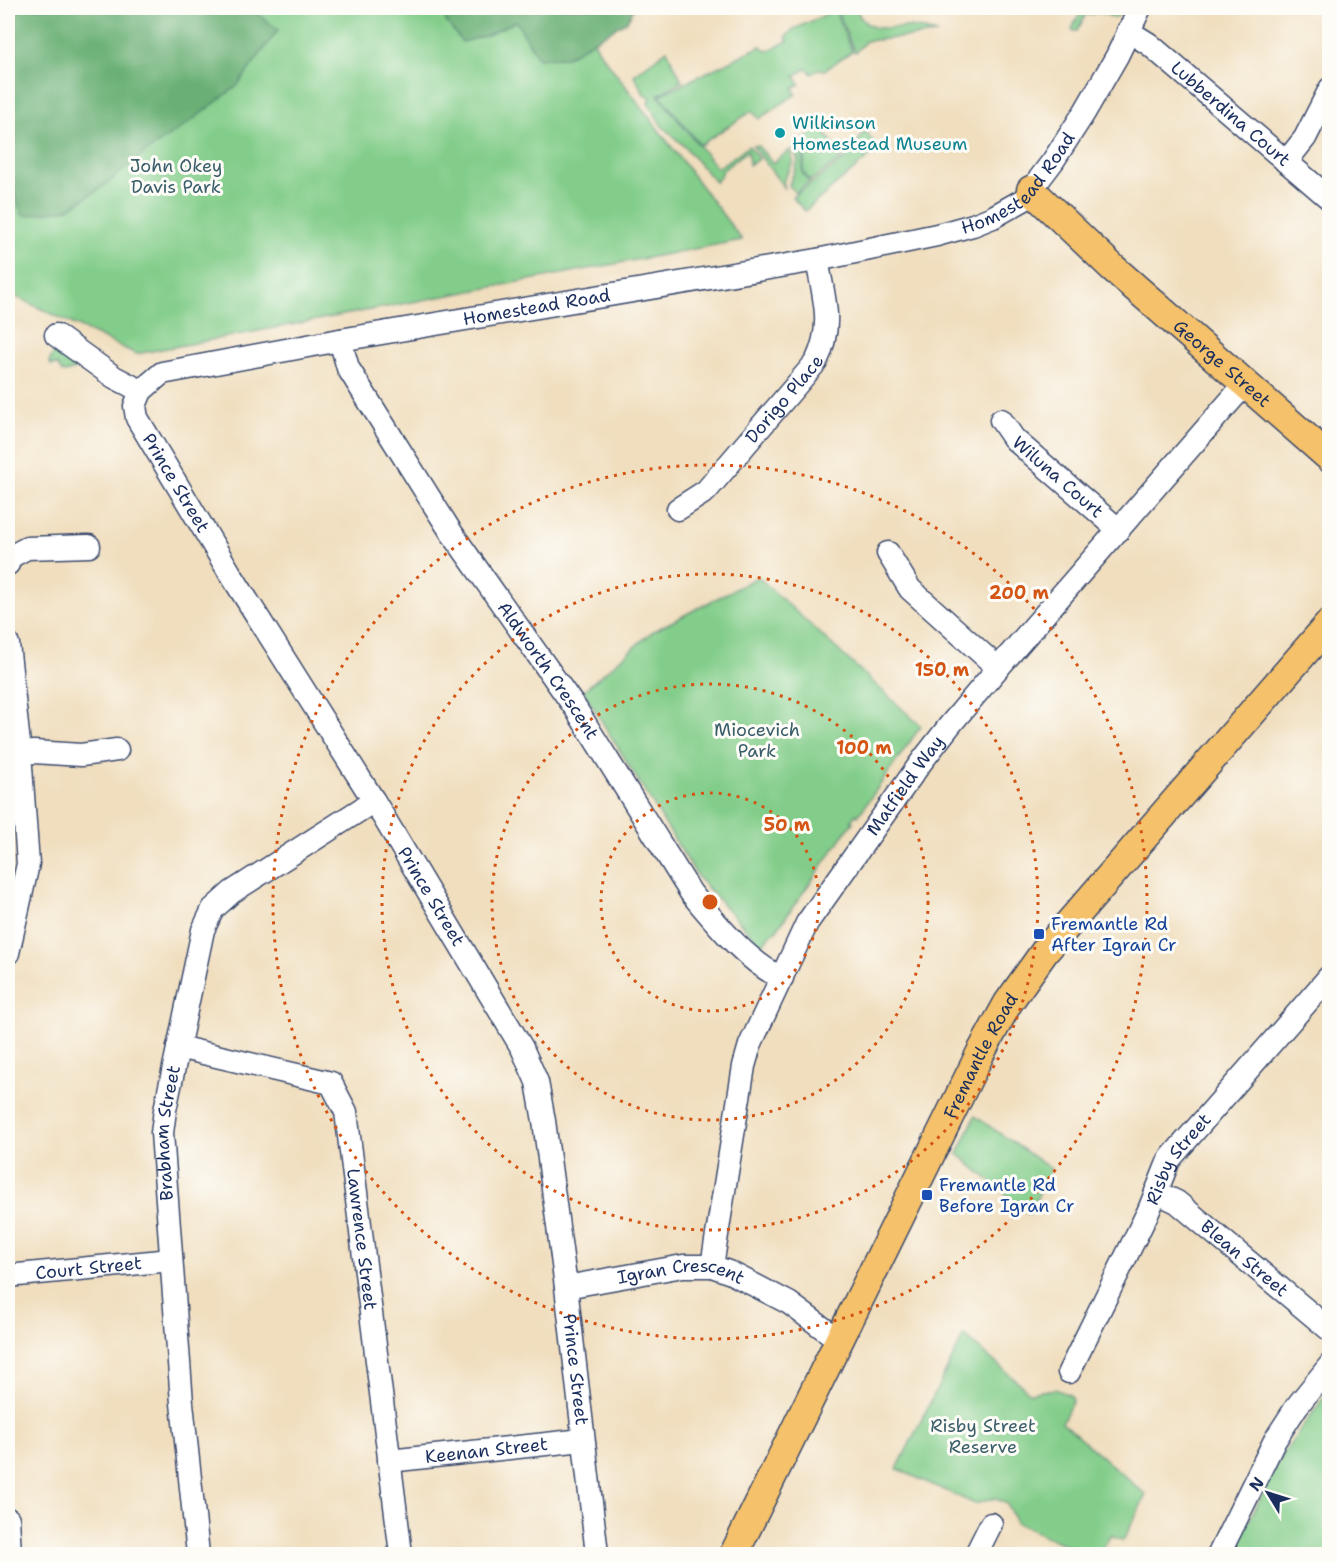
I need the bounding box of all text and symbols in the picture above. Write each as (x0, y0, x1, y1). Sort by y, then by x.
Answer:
street label: Lubberdina Court (1166, 56, 1295, 172)
place label: Wilkinson Homestead Museum (792, 111, 968, 156)
marker: Wilkinson Homestead Museum (773, 126, 787, 140)
street label: Homestead Road (958, 128, 1080, 240)
park label: John Okey Davis Park (130, 154, 222, 199)
street label: Homestead Road (461, 283, 612, 331)
street label: George Street (1168, 314, 1276, 413)
street label: Dorigo Place (740, 352, 829, 448)
street label: Prince Street (137, 429, 215, 537)
street label: Wiluna Court (1007, 431, 1109, 523)
text: 200 m (989, 581, 1050, 605)
street label: Aldworth Crescent (492, 597, 604, 744)
text: 150 m (915, 658, 970, 682)
park label: Miocevich Park (714, 718, 800, 763)
street label: Matfield Way (861, 730, 950, 840)
text: 100 m (836, 736, 892, 760)
text: 50 m (764, 813, 811, 837)
street label: Prince Street (392, 842, 470, 951)
centre of rings (700, 892, 720, 912)
place label: Fremantle Rd After Igran Cr (1051, 912, 1177, 957)
marker: Fremantle Rd After Igran Cr (1032, 927, 1046, 941)
street label: Fremantle Road (938, 988, 1024, 1123)
street label: Brabham Street (149, 1063, 186, 1201)
street label: Risby Street (1140, 1108, 1217, 1208)
street label: Lawrence Street (341, 1167, 383, 1312)
place label: Fremantle Rd Before Igran Cr (939, 1173, 1074, 1218)
marker: Fremantle Rd Before Igran Cr (920, 1188, 934, 1202)
street label: Blean Street (1195, 1215, 1293, 1302)
street label: Court Street (34, 1251, 143, 1285)
street label: Igran Crescent (615, 1253, 749, 1290)
street label: Prince Street (557, 1313, 594, 1427)
park label: Risby Street Reserve (930, 1414, 1036, 1459)
street label: Keenan Street (424, 1432, 549, 1469)
north arrow (1238, 1463, 1298, 1523)
text: N (1244, 1473, 1269, 1496)

